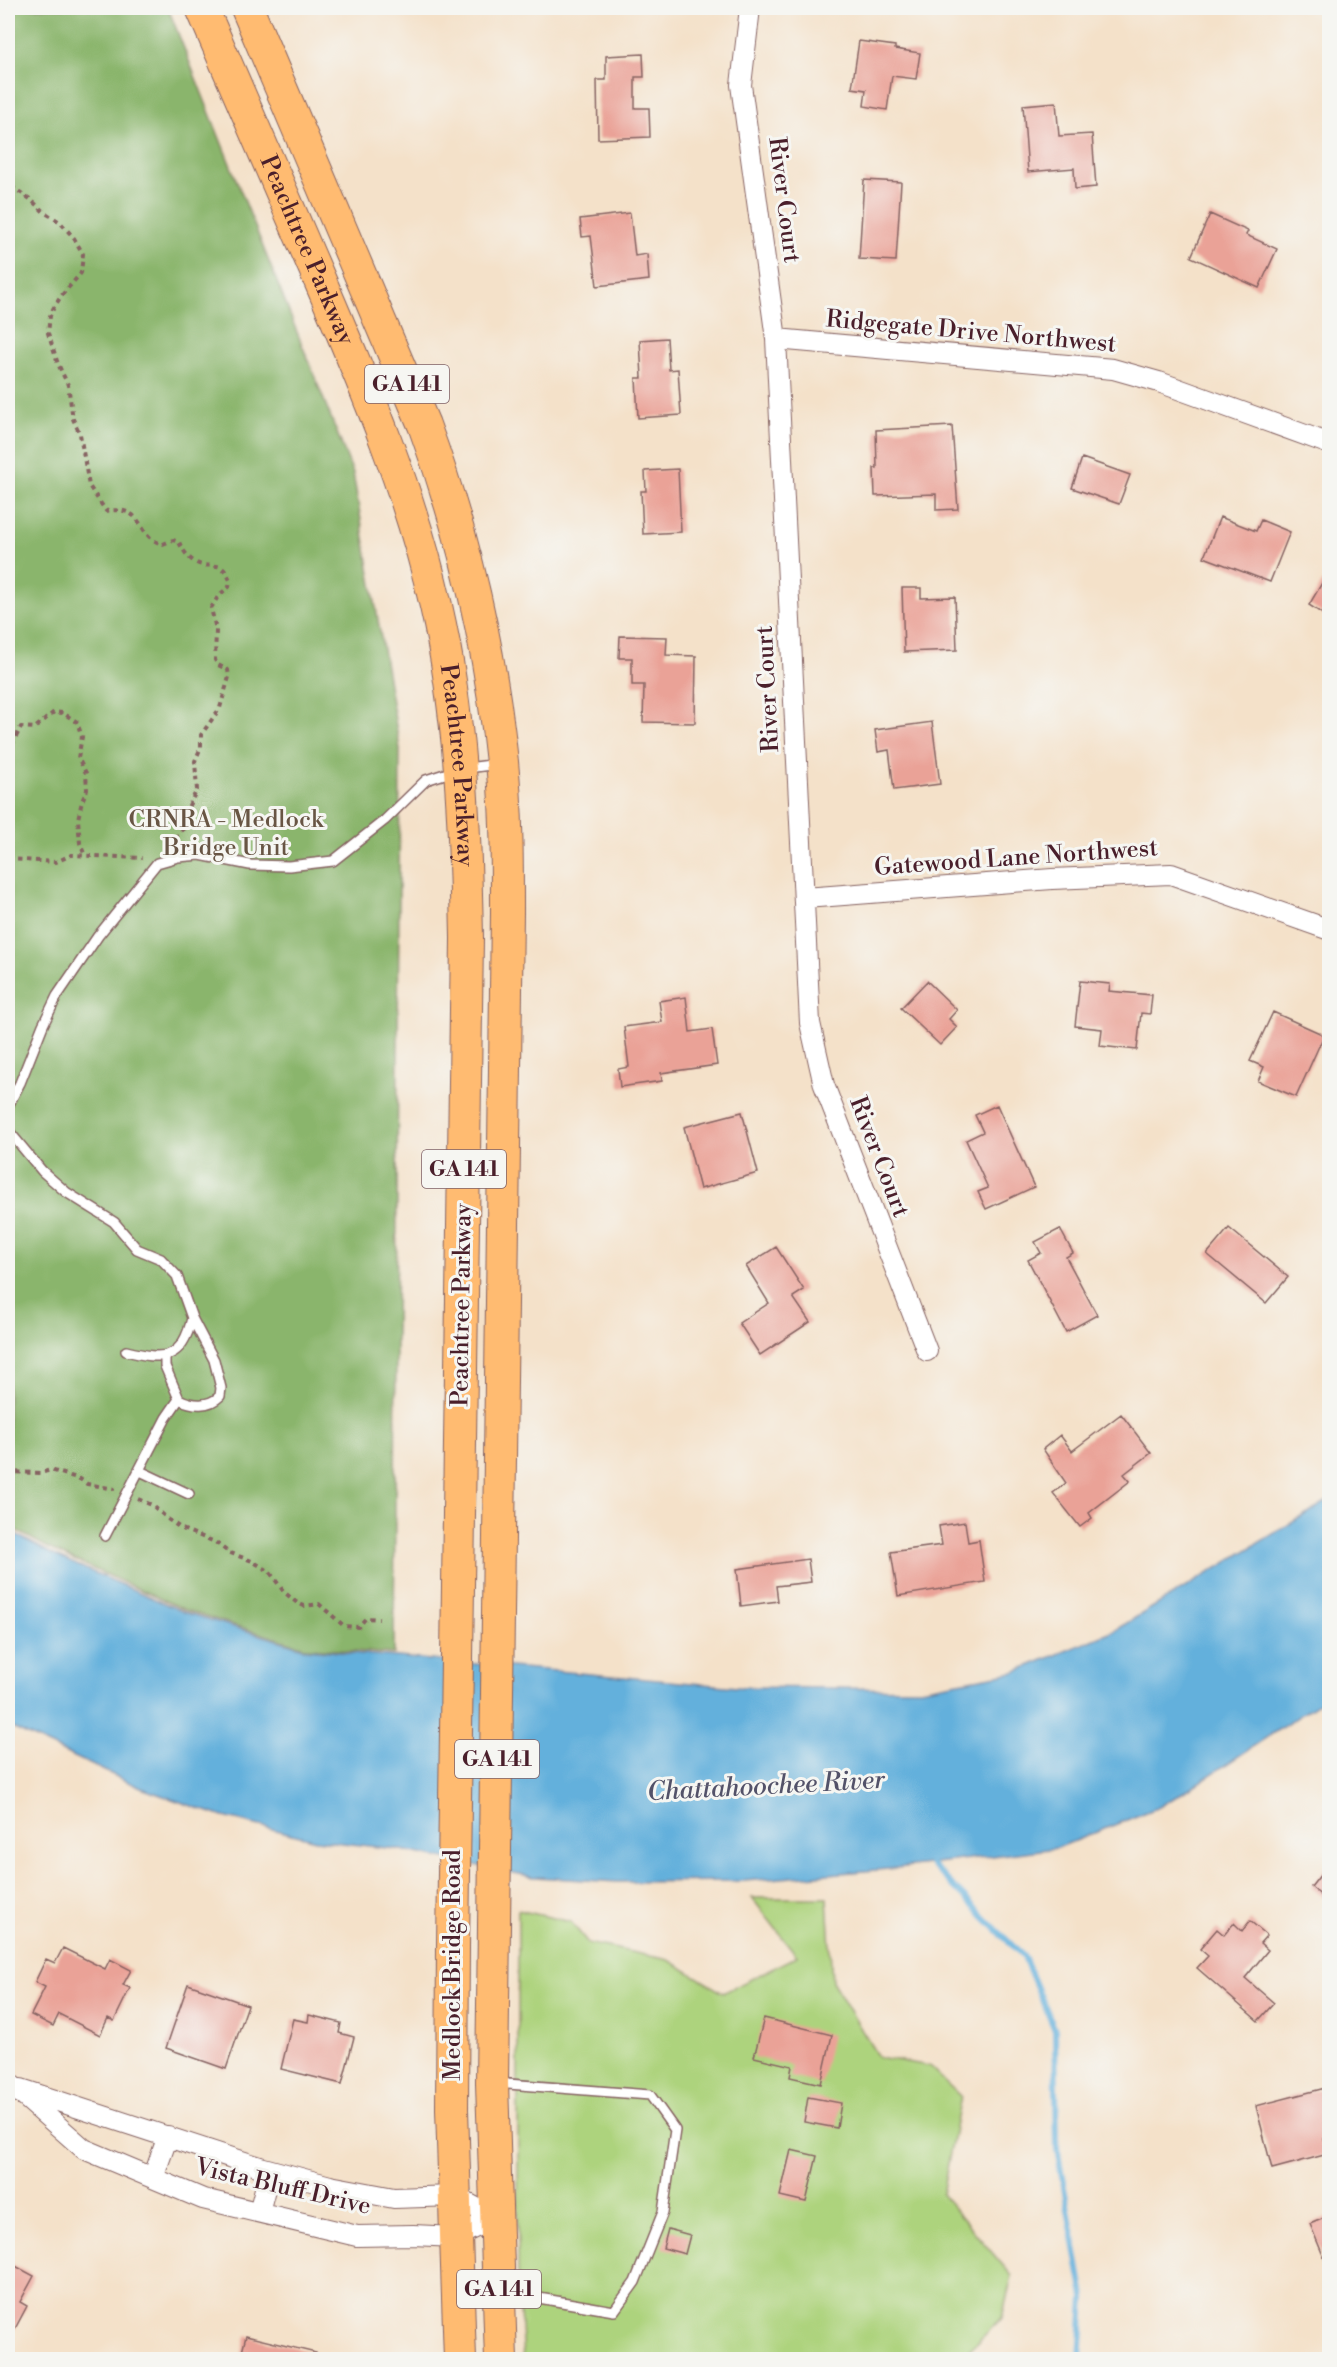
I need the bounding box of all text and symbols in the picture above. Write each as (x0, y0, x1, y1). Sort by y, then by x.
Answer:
street label: River Court (761, 135, 807, 265)
street label: Peachtree Parkway (253, 151, 361, 350)
street label: Ridgegate Drive Northwest (825, 304, 1118, 360)
road number: GA 141 (365, 365, 449, 403)
street label: River Court (750, 624, 786, 753)
street label: Peachtree Parkway (433, 662, 480, 868)
park label: CRNRA - Medlock Bridge Unit (128, 805, 325, 863)
street label: Gatewood Lane Northwest (873, 833, 1159, 883)
street label: River Court (842, 1092, 916, 1222)
road number: GA 141 (422, 1150, 506, 1188)
street label: Peachtree Parkway (445, 1203, 479, 1407)
road number: GA 141 (455, 1740, 539, 1778)
water label: Chattahoochee River (646, 1764, 887, 1808)
street label: Medlock Bridge Road (438, 1849, 468, 2081)
street label: Vista Bluff Drive (191, 2152, 374, 2222)
road number: GA 141 (457, 2270, 541, 2308)

